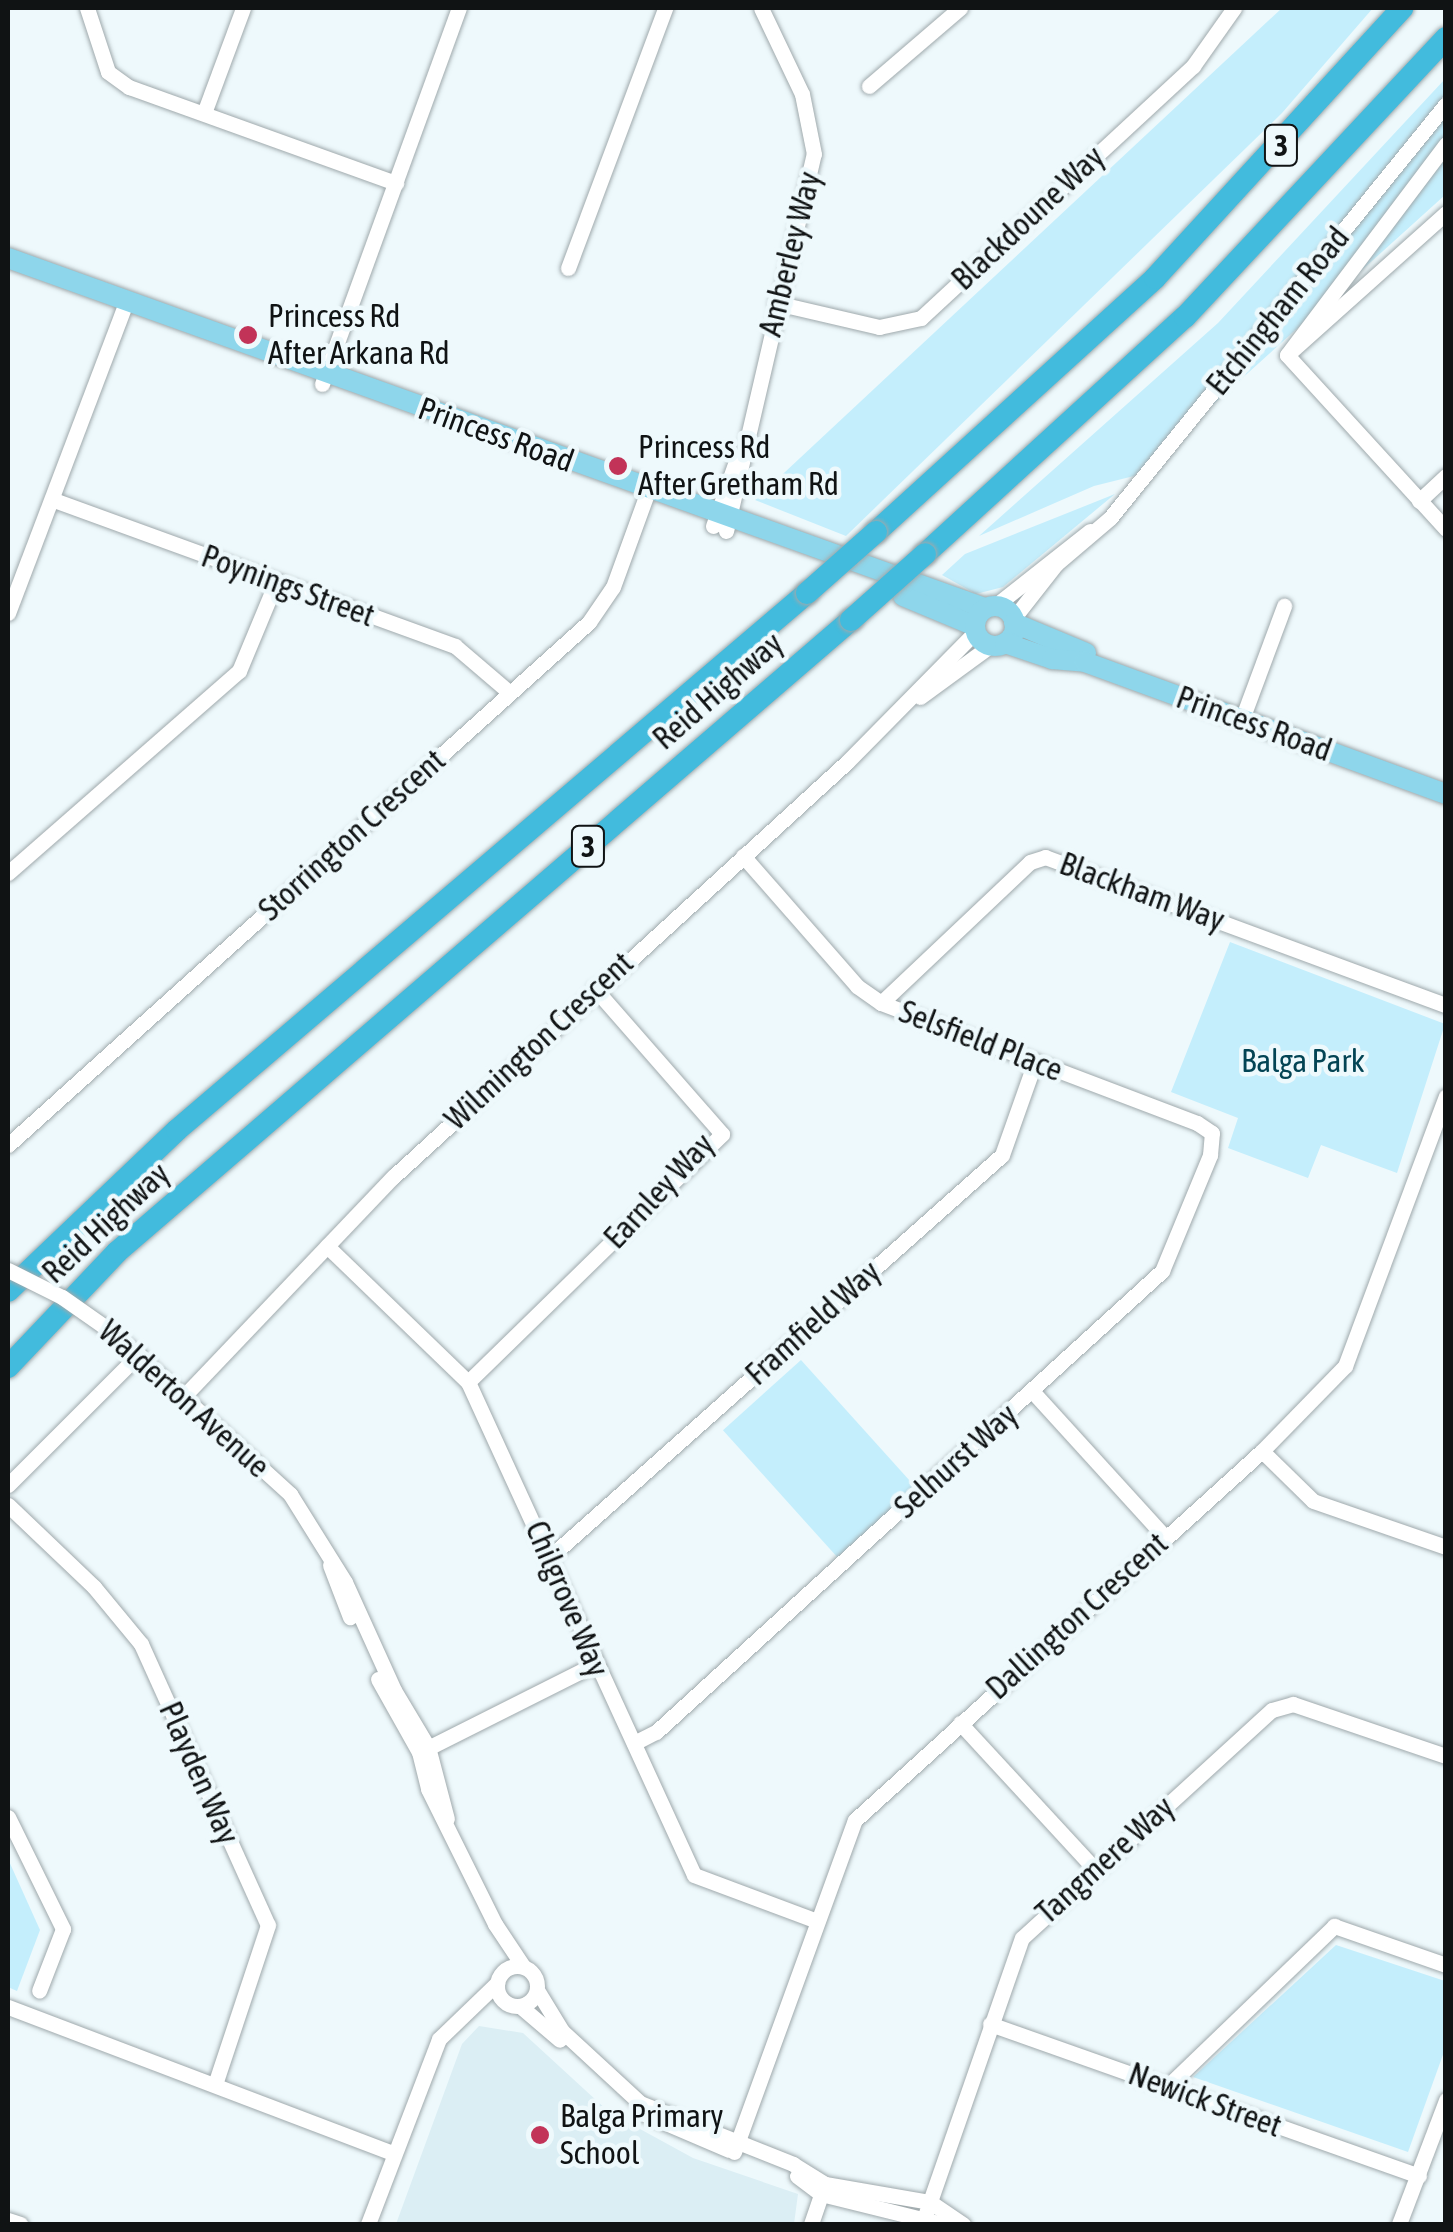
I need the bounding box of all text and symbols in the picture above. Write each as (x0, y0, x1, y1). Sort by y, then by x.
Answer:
road number: 3 (1264, 120, 1298, 170)
street label: Blackdoune Way (944, 138, 1112, 298)
street label: Amberley Way (751, 168, 829, 340)
street label: Etchingham Road (1198, 219, 1358, 403)
place label: Princess Rd After Arkana Rd (268, 298, 450, 373)
marker: Princess Rd After Arkana Rd (237, 324, 259, 346)
street label: Princess Road (413, 389, 579, 481)
place label: Princess Rd After Gretham Rd (638, 429, 839, 504)
marker: Princess Rd After Gretham Rd (607, 455, 629, 477)
street label: Poynings Street (196, 537, 380, 635)
street label: Reid Highway (645, 624, 791, 758)
street label: Princess Road (1171, 678, 1337, 770)
street label: Storrington Crescent (251, 741, 453, 929)
road number: 3 (570, 821, 606, 871)
street label: Blackham Way (1054, 844, 1230, 940)
street label: Wilmington Crescent (437, 944, 641, 1138)
street label: Selsfield Place (894, 992, 1068, 1090)
park label: Balga Park (1241, 1042, 1365, 1080)
street label: Earnley Way (596, 1125, 722, 1257)
street label: Reid Highway (35, 1155, 177, 1291)
street label: Framfield Way (738, 1253, 888, 1393)
street label: Walderton Avenue (91, 1312, 277, 1486)
street label: Selhurst Way (887, 1396, 1025, 1526)
street label: Chilgrove Way (517, 1515, 617, 1683)
street label: Dallington Crescent (978, 1524, 1176, 1708)
street label: Playden Way (151, 1696, 247, 1850)
street label: Tangmere Way (1028, 1788, 1182, 1932)
street label: Newick Street (1123, 2055, 1287, 2145)
place label: Balga Primary School (560, 2098, 723, 2173)
marker: Balga Primary School (529, 2124, 551, 2146)

